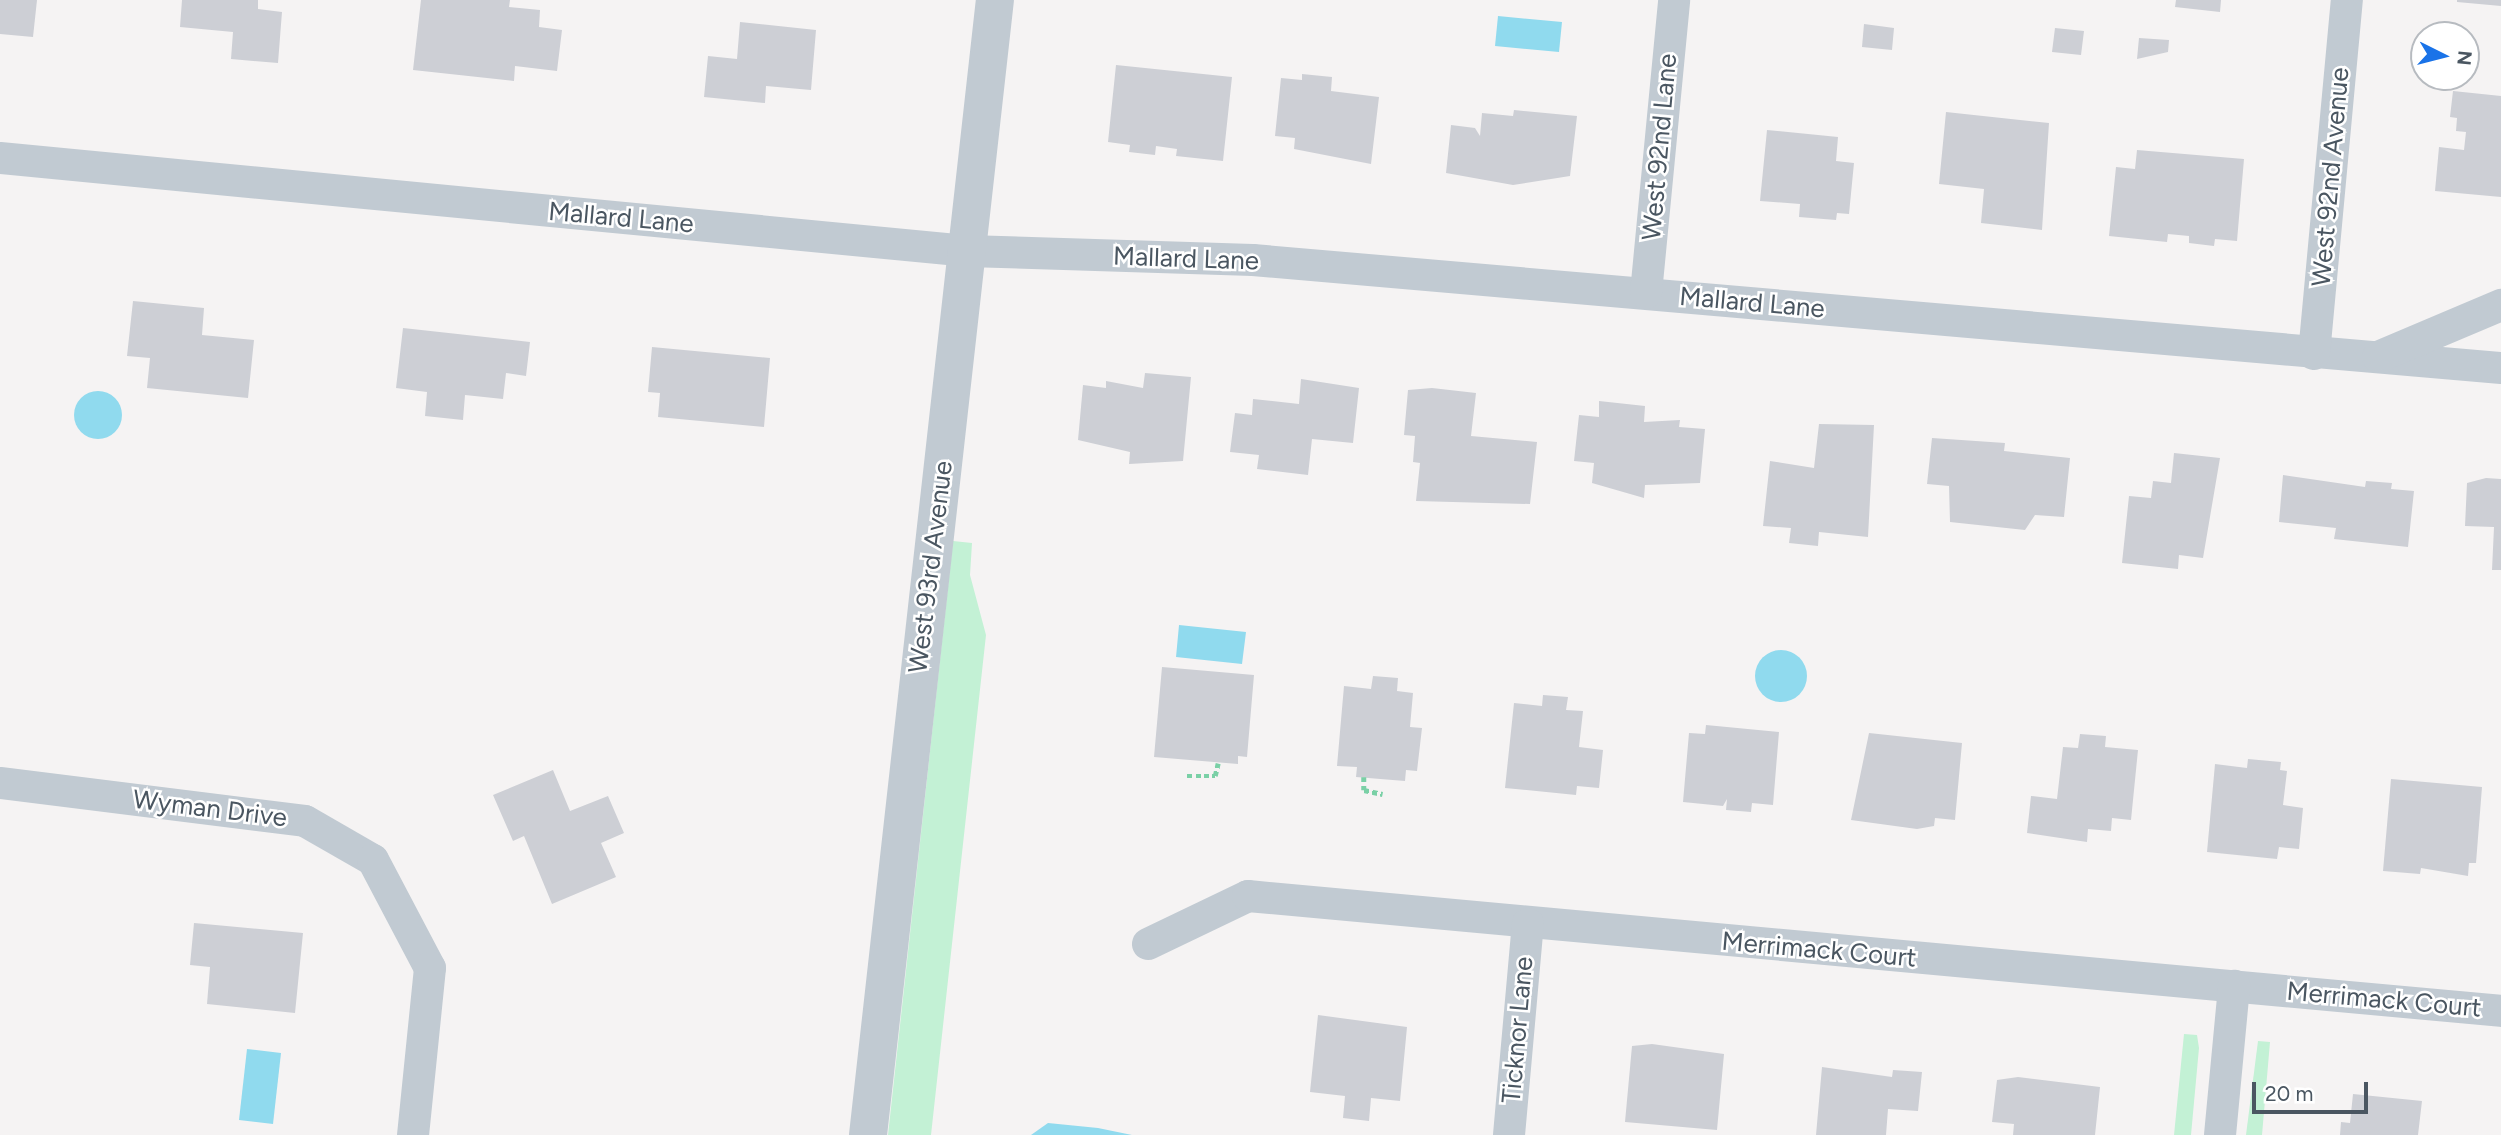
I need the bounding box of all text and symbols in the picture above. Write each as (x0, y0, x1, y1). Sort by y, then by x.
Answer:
north arrow (2410, 21, 2480, 91)
text: N (2452, 50, 2477, 67)
street label: West 92nd Lane (1636, 52, 1684, 242)
street label: West 92nd Avenue (2306, 66, 2356, 288)
street label: Mallard Lane (547, 196, 695, 240)
street label: Mallard Lane (1113, 241, 1259, 277)
street label: Mallard Lane (1678, 281, 1826, 325)
street label: West 93rd Avenue (902, 459, 960, 675)
street label: Wyman Drive (131, 784, 289, 834)
street label: Merrimack Court (1720, 926, 1918, 974)
street label: Ticknor Lane (1496, 955, 1540, 1105)
street label: Merrimack Court (2285, 976, 2483, 1024)
scale bar (2256, 1068, 2372, 1112)
text: 20 m (2265, 1081, 2313, 1106)

